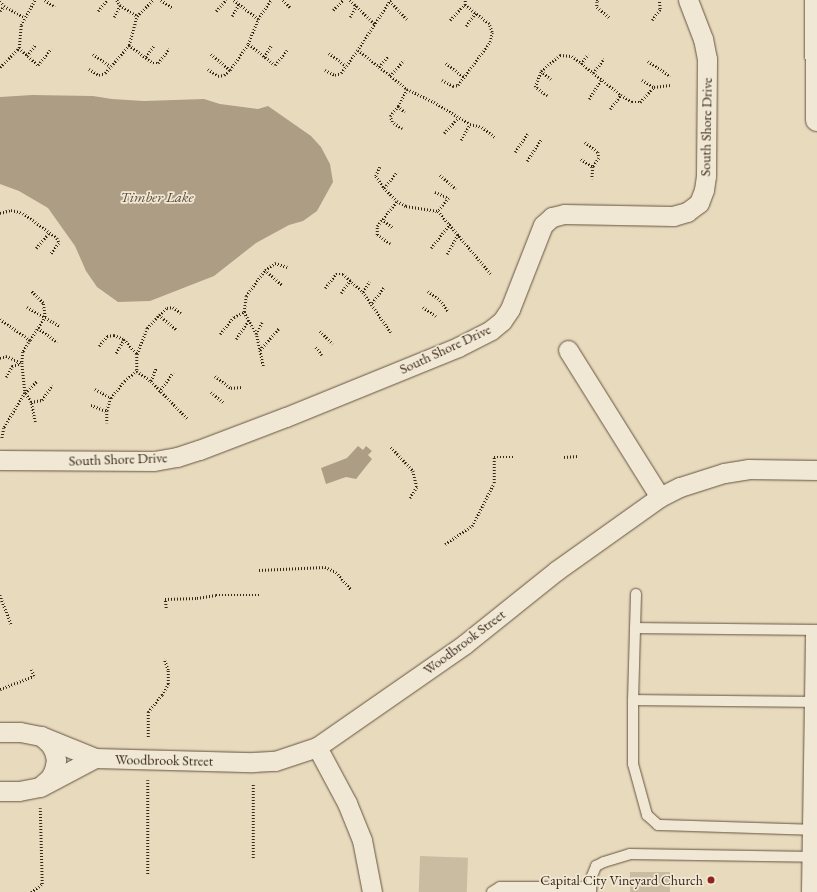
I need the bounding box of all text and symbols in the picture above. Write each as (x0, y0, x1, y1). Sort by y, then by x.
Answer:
street label: South Shore Drive (697, 78, 715, 176)
water label: Timber Lake (120, 188, 194, 206)
street label: South Shore Drive (397, 321, 493, 377)
street label: South Shore Drive (68, 449, 168, 469)
street label: Woodbrook Street (420, 606, 508, 678)
street label: Woodbrook Street (115, 751, 213, 769)
place label: Capital City Vineyard Church (540, 872, 703, 888)
marker: Capital City Vineyard Church (706, 875, 716, 885)

